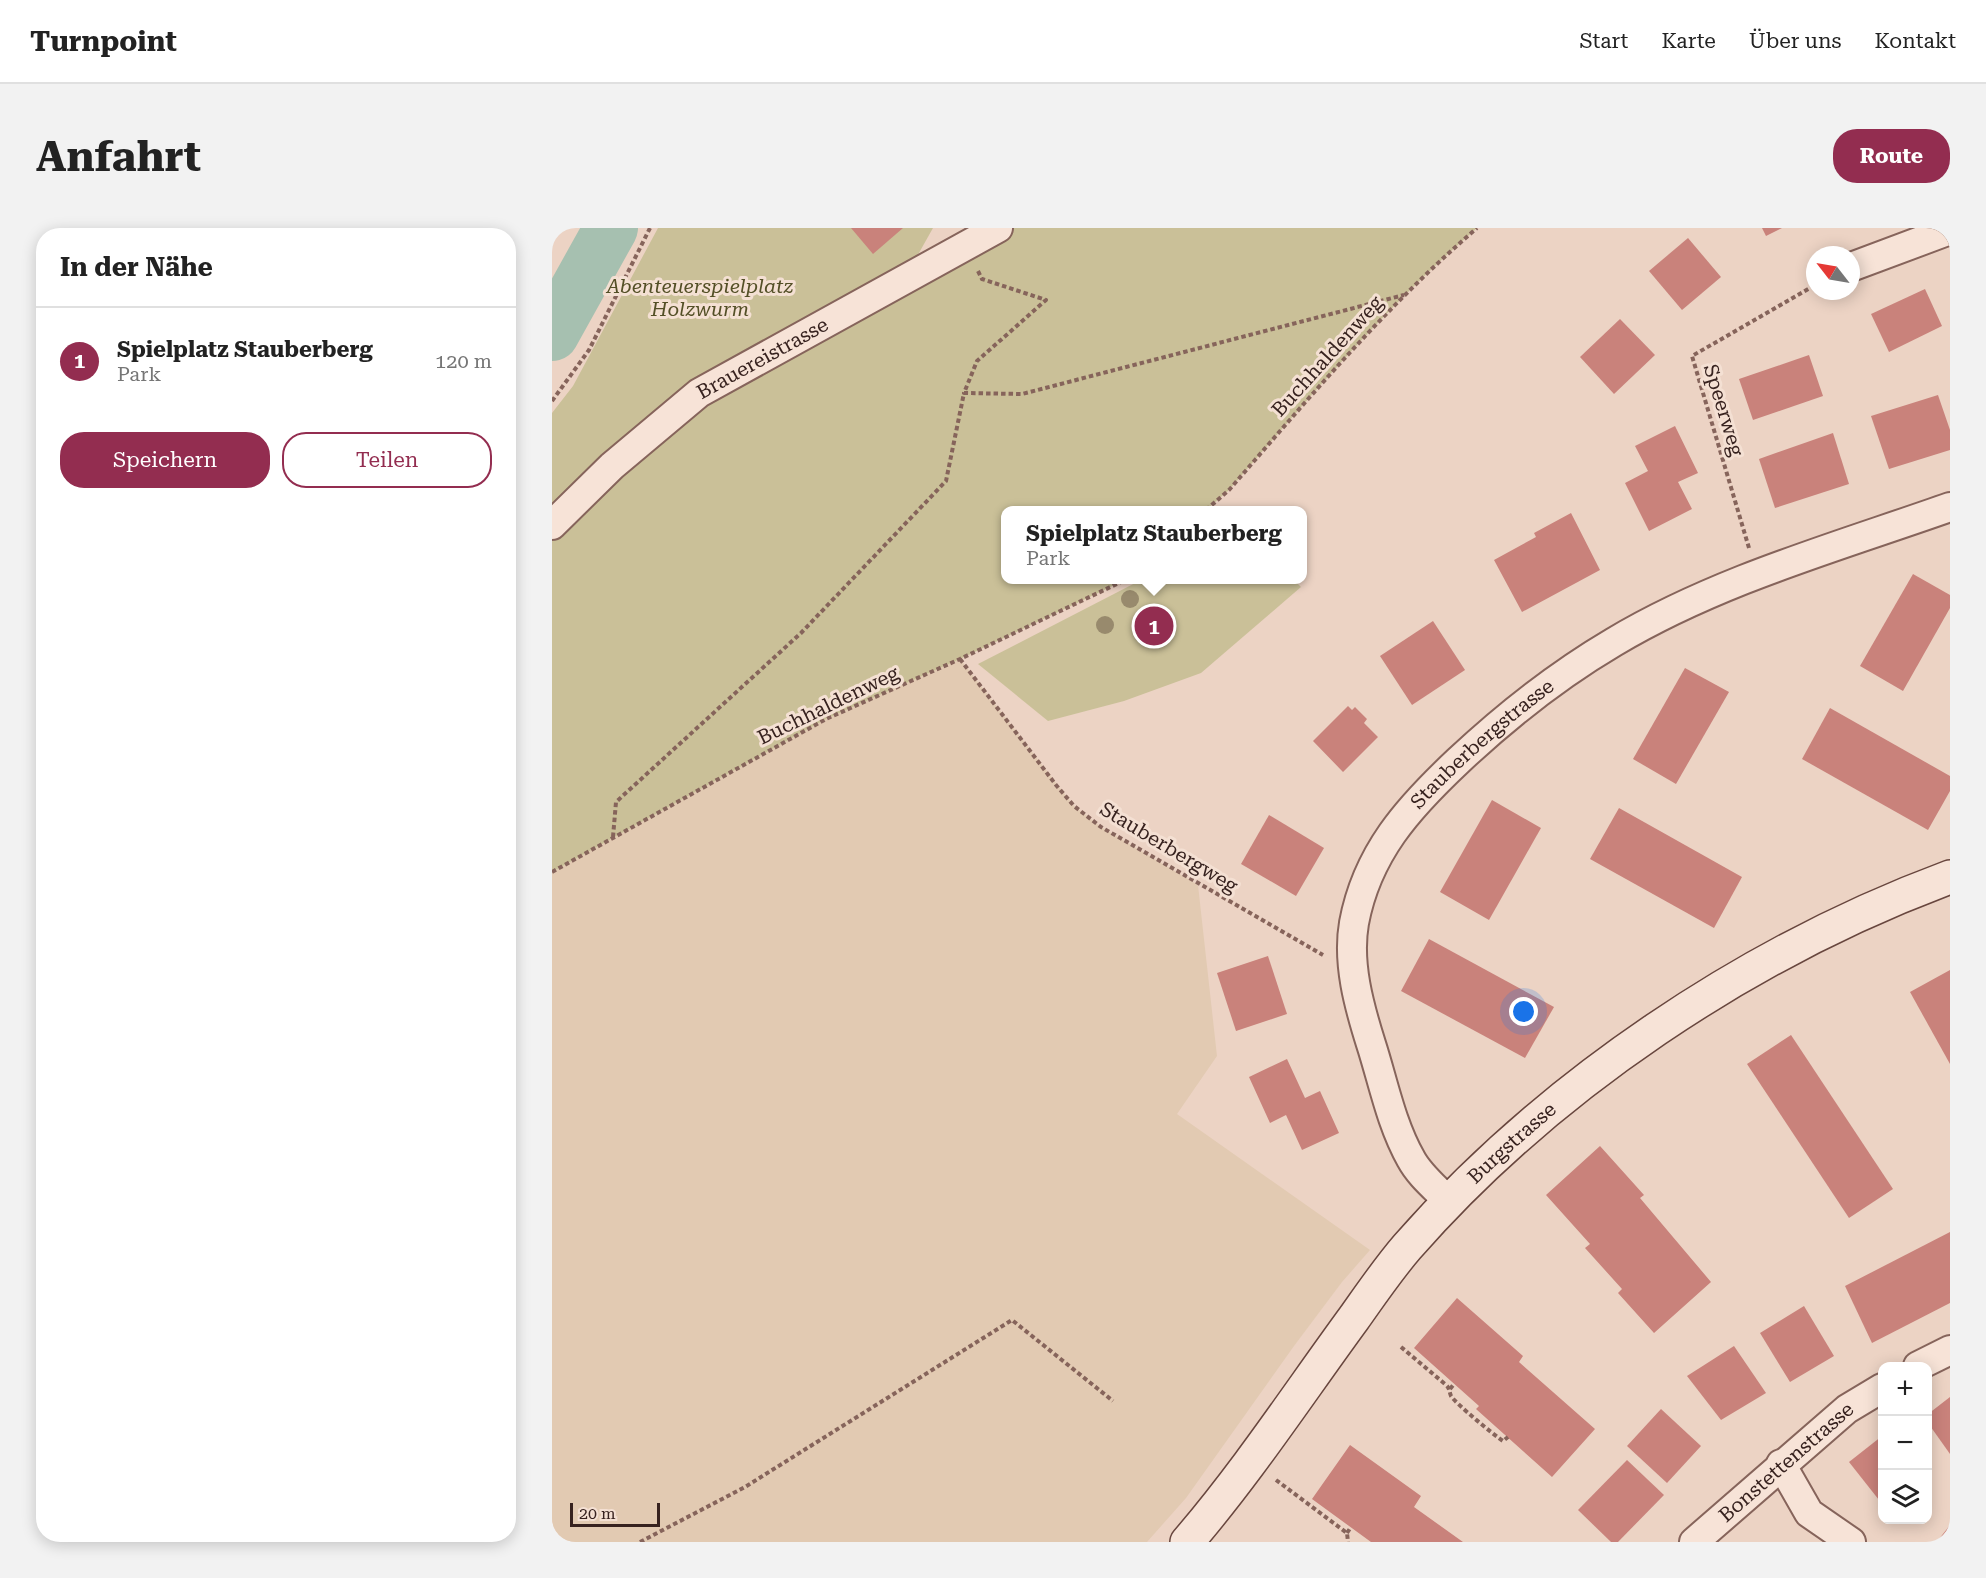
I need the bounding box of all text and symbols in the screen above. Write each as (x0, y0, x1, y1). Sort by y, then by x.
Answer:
text: Turnpoint (30, 25, 177, 58)
text: Start (1580, 29, 1628, 53)
text: Karte (1661, 29, 1716, 53)
text: Über uns (1749, 29, 1841, 53)
text: Kontakt (1874, 29, 1956, 53)
button: Route (1833, 129, 1950, 183)
text: Anfahrt (36, 132, 201, 181)
north arrow (1806, 246, 1860, 300)
text: In der Nähe (60, 252, 213, 282)
park label: Abenteuerspielplatz Holzwurm (606, 274, 793, 321)
street label: Buchhaldenweg (1266, 290, 1388, 421)
street label: Brauereistrasse (692, 312, 832, 404)
text: Spielplatz Stauberberg (117, 337, 373, 362)
text: 1 (74, 349, 85, 373)
text: 120 m (435, 349, 492, 373)
street label: Speerweg (1699, 361, 1749, 459)
text: Park (117, 362, 161, 386)
button: Speichern (60, 432, 270, 488)
button: Teilen (282, 432, 492, 488)
popup (1001, 506, 1307, 584)
text: Spielplatz Stauberberg (1026, 521, 1282, 546)
text: Park (1026, 546, 1070, 570)
pin: 1 (1134, 604, 1174, 648)
street label: Buchhaldenweg (753, 660, 903, 750)
street label: Stauberbergstrasse (1405, 674, 1558, 814)
street label: Stauberbergweg (1096, 796, 1243, 898)
your location (1509, 997, 1538, 1026)
street label: Burgstrasse (1462, 1097, 1561, 1188)
map controls (1878, 1362, 1932, 1524)
button: + (1878, 1362, 1932, 1416)
street label: Bonstettenstrasse (1714, 1397, 1858, 1527)
button: − (1878, 1416, 1932, 1470)
button: layers (1878, 1470, 1932, 1524)
scale bar (570, 1500, 660, 1528)
text: 20 m (579, 1504, 616, 1523)

